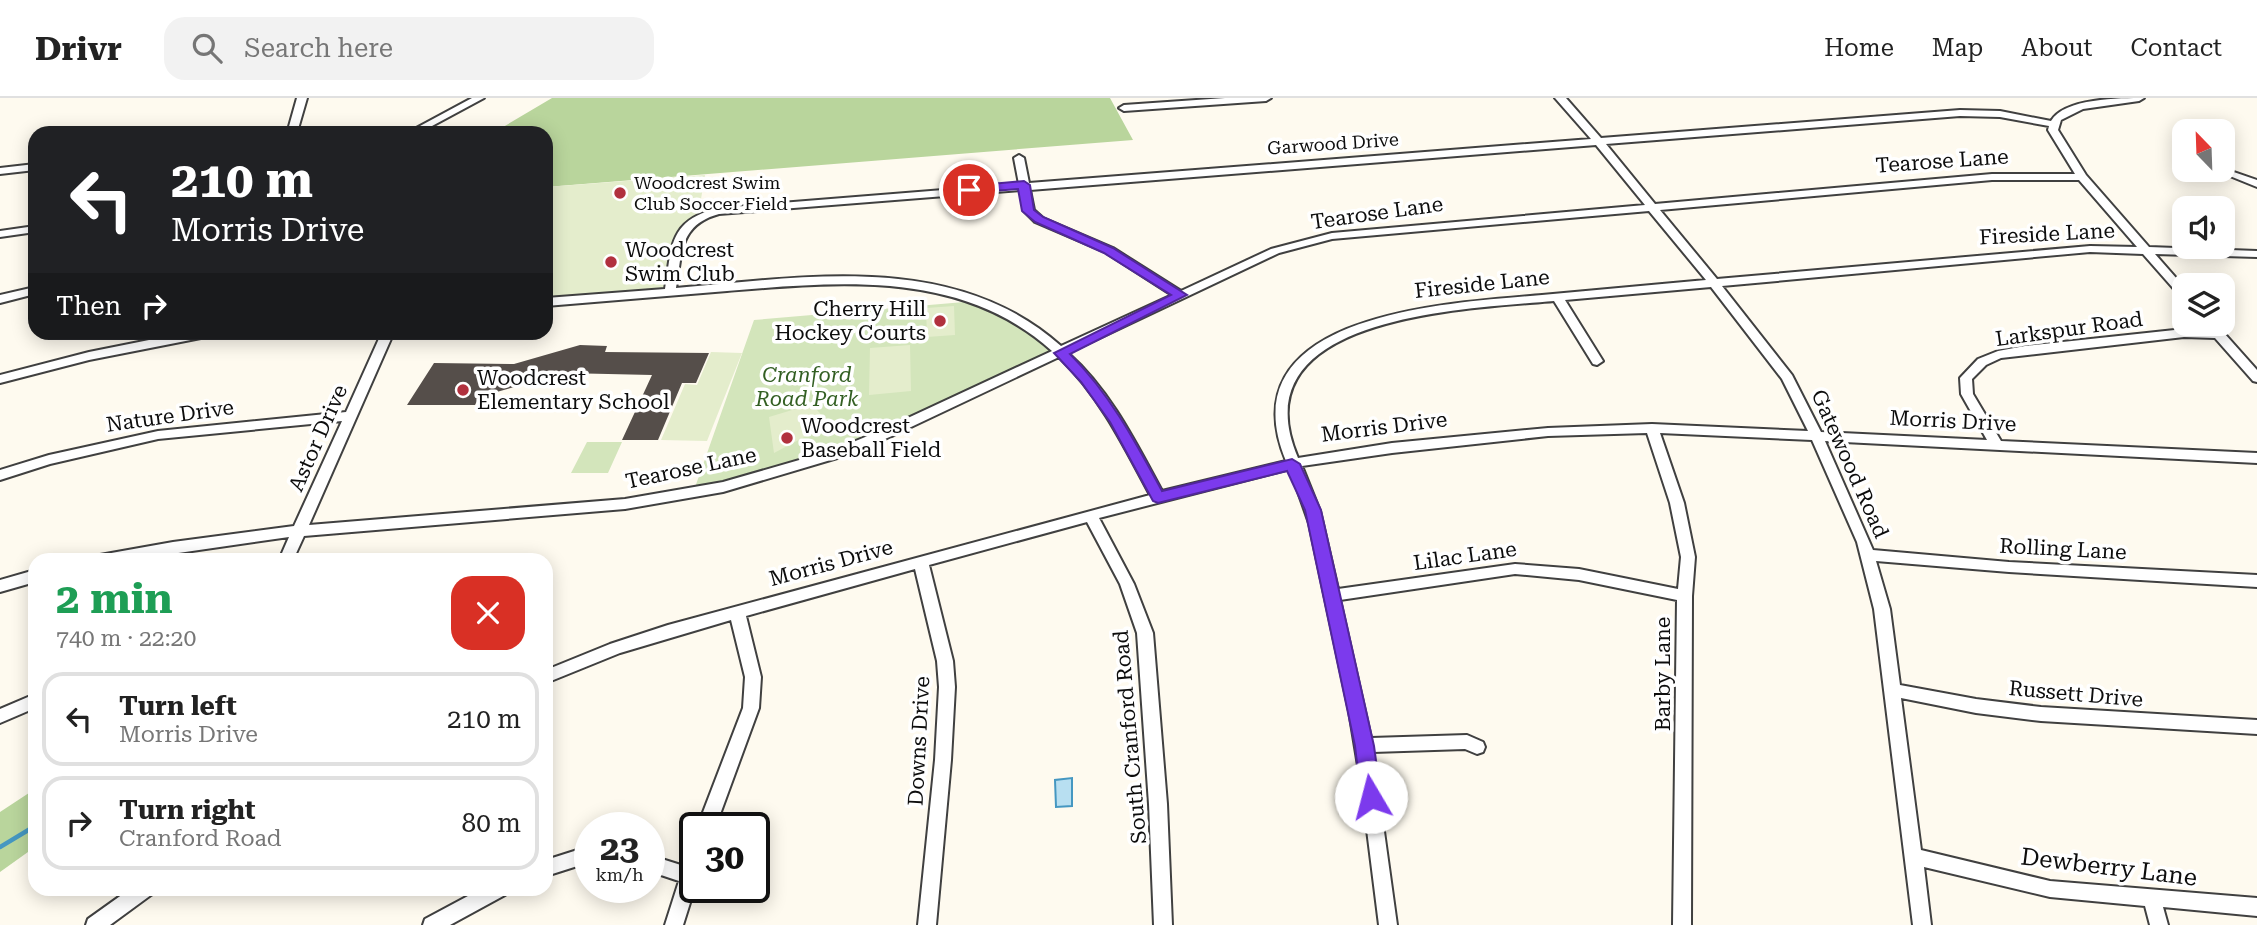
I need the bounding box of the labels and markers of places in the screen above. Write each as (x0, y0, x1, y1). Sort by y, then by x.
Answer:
pin (939, 160, 999, 220)
place label: Woodcrest Swim Club Soccer Field (634, 172, 788, 214)
marker: Woodcrest Swim Club Soccer Field (612, 185, 628, 201)
place label: Woodcrest Swim Club (625, 238, 735, 286)
marker: Woodcrest Swim Club (603, 254, 619, 270)
place label: Cherry Hill Hockey Courts (774, 297, 927, 345)
marker: Cherry Hill Hockey Courts (932, 313, 948, 329)
place label: Woodcrest Elementary School (477, 366, 670, 414)
marker: Woodcrest Elementary School (455, 382, 471, 398)
place label: Woodcrest Baseball Field (801, 414, 942, 462)
marker: Woodcrest Baseball Field (779, 430, 795, 446)

